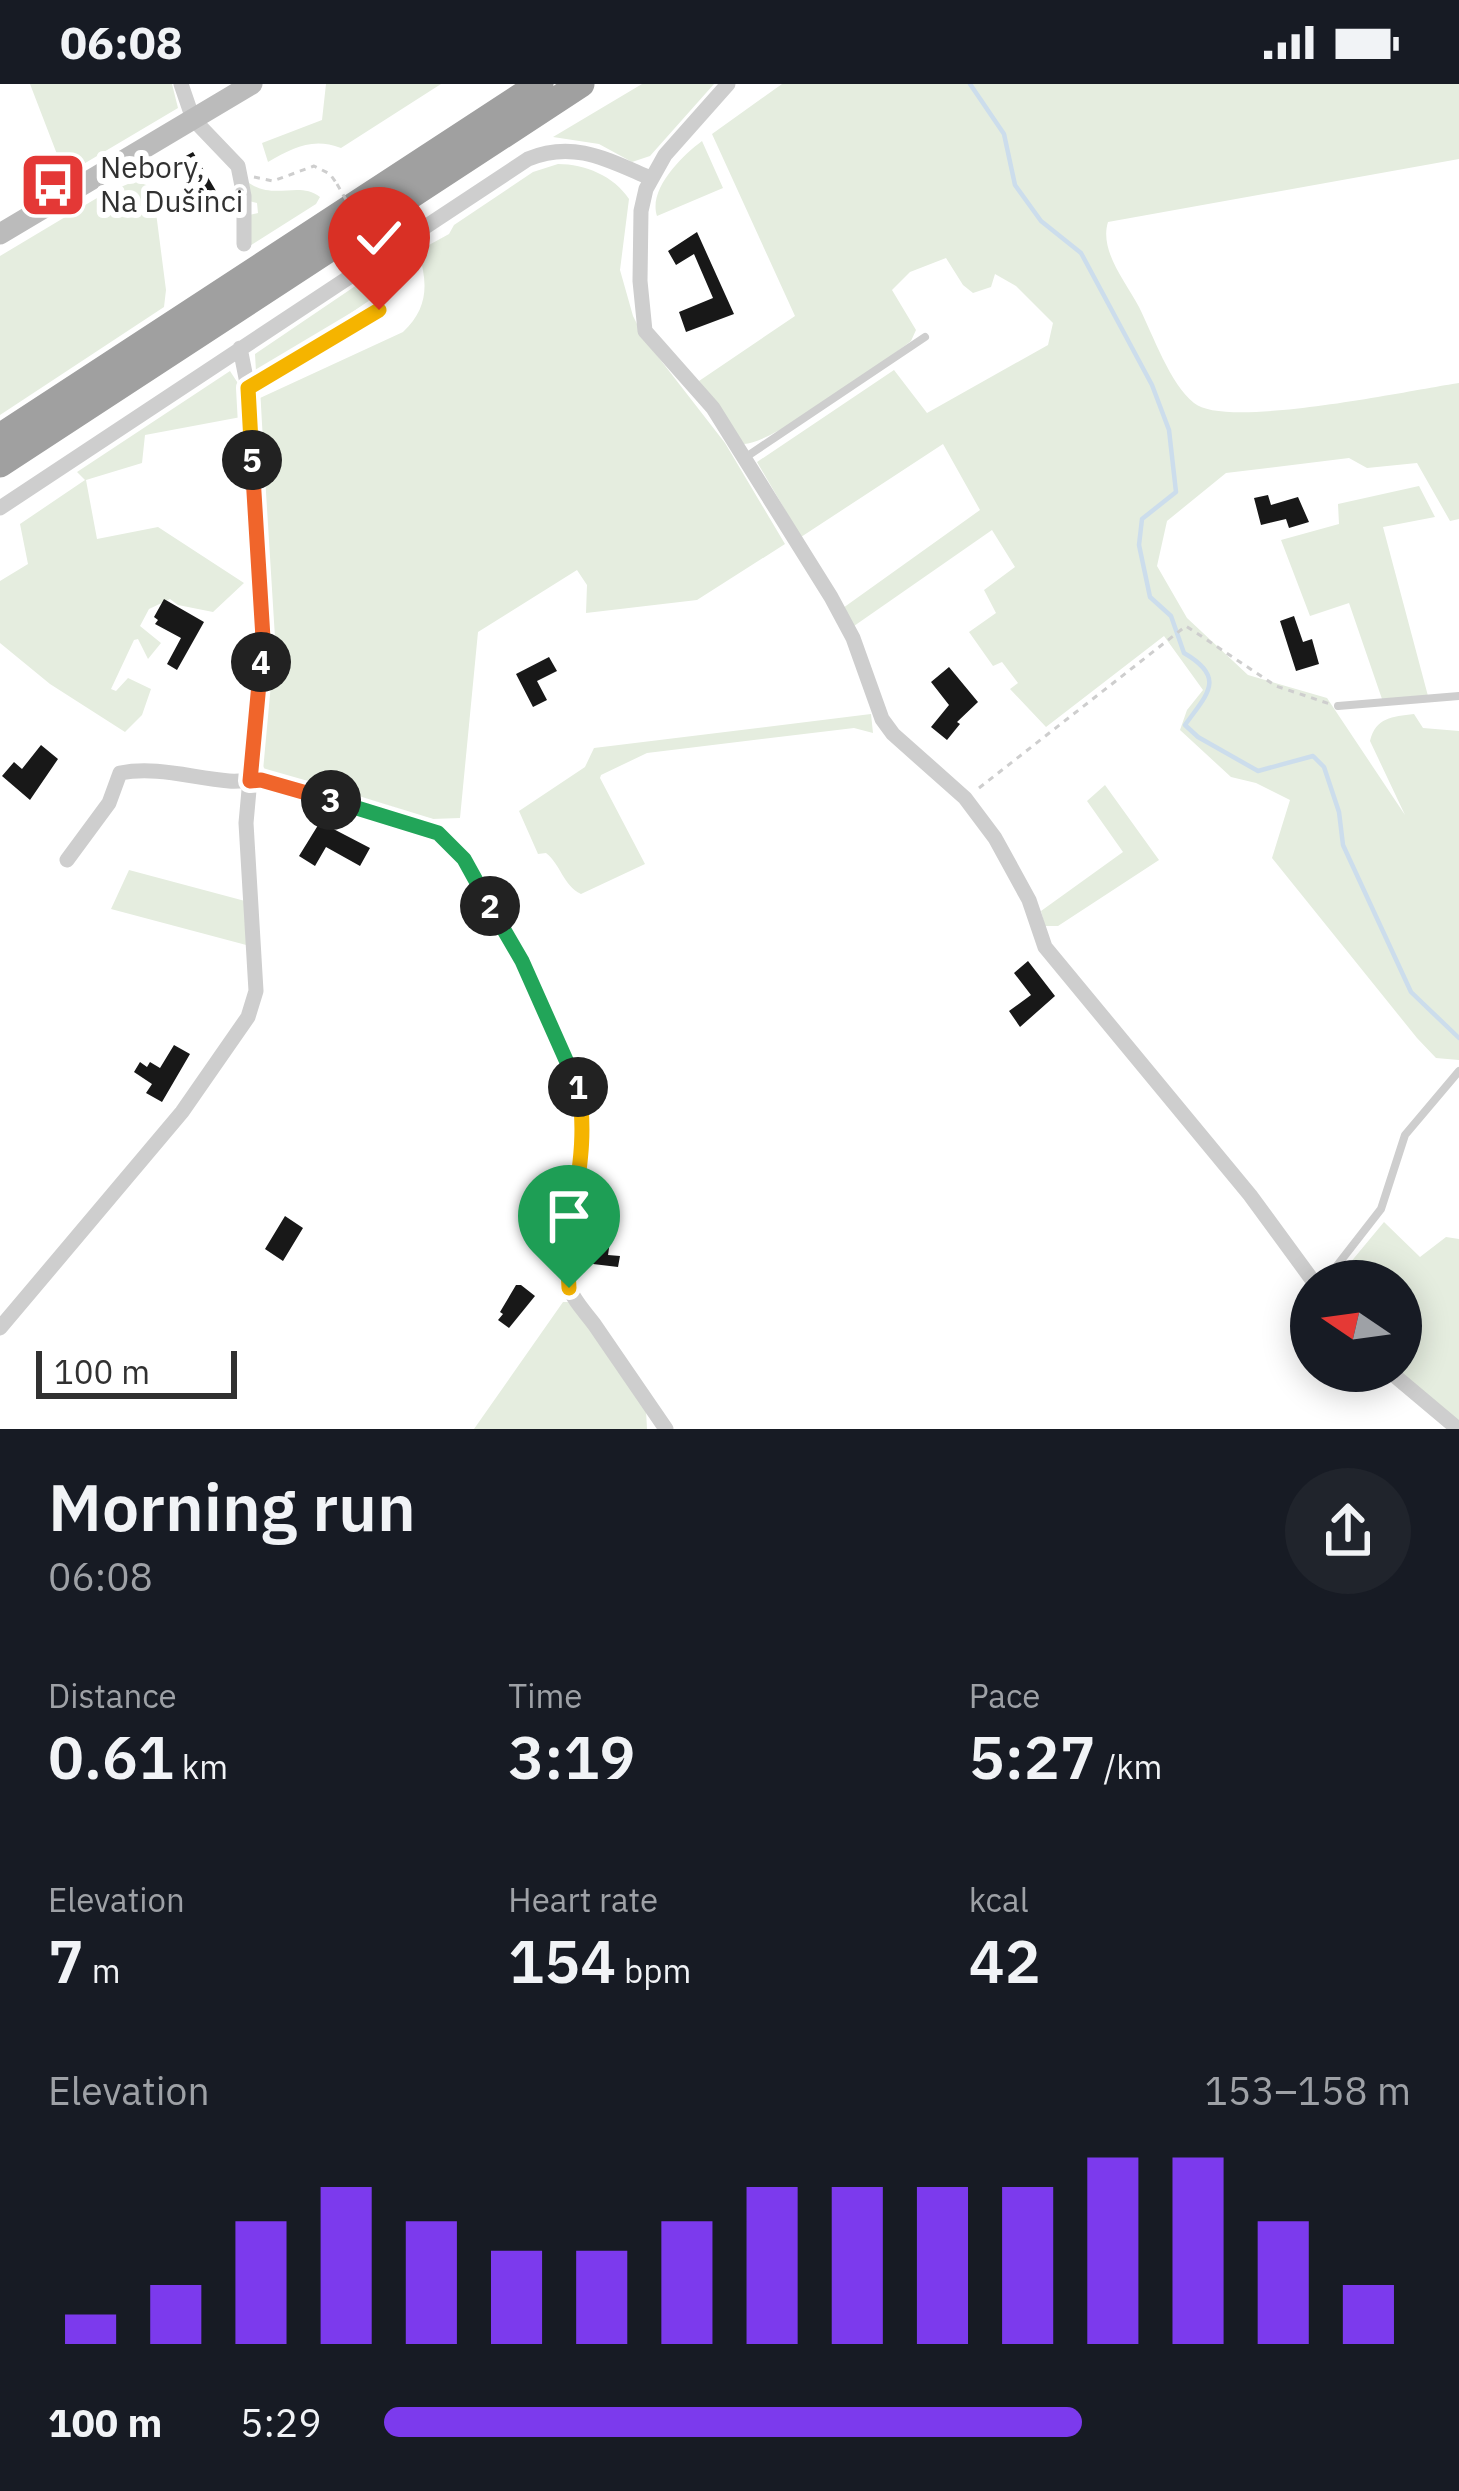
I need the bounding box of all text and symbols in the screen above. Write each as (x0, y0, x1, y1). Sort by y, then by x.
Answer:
text: 06:08 (60, 13, 183, 71)
place label: Nebory, Na Dušinci (100, 147, 243, 220)
bus stop icon: Nebory, Na Dušinci (18, 150, 88, 220)
pin (328, 187, 430, 310)
icon: check (346, 205, 412, 271)
pin: 5 (222, 430, 282, 490)
text: 5 (242, 438, 262, 481)
pin: 4 (231, 632, 291, 692)
text: 4 (251, 640, 271, 683)
pin: 3 (301, 770, 361, 830)
text: 3 (321, 778, 341, 821)
pin: 2 (460, 876, 520, 936)
text: 2 (480, 884, 500, 927)
pin: 1 (548, 1057, 608, 1117)
text: 1 (568, 1065, 588, 1108)
pin (518, 1165, 620, 1288)
icon: arrive (536, 1183, 602, 1249)
north arrow (1290, 1260, 1422, 1392)
map controls (1290, 1260, 1422, 1392)
scale bar (36, 1345, 237, 1398)
text: 100 m (54, 1350, 150, 1393)
text: Morning run (48, 1463, 416, 1549)
button: share (1285, 1468, 1411, 1594)
text: 06:08 (48, 1551, 153, 1602)
text: Distance (48, 1674, 177, 1717)
text: Time (508, 1674, 582, 1717)
text: Pace (969, 1674, 1040, 1717)
text: 0.61 (48, 1717, 174, 1796)
text: 3:19 (508, 1717, 635, 1796)
text: 5:27 (969, 1717, 1096, 1796)
text: km (174, 1745, 228, 1788)
text: /km (1096, 1745, 1162, 1788)
text: Elevation (48, 1878, 185, 1921)
text: Heart rate (508, 1878, 658, 1921)
text: kcal (969, 1878, 1029, 1921)
text: 7 (48, 1921, 84, 2000)
text: 154 (508, 1921, 616, 2000)
text: 42 (969, 1921, 1041, 2000)
text: m (84, 1949, 121, 1992)
text: bpm (616, 1949, 691, 1992)
text: Elevation (48, 2065, 210, 2116)
text: 153–158 m (1204, 2065, 1411, 2116)
text: 100 m (48, 2397, 162, 2448)
text: 5:29 (240, 2397, 322, 2448)

